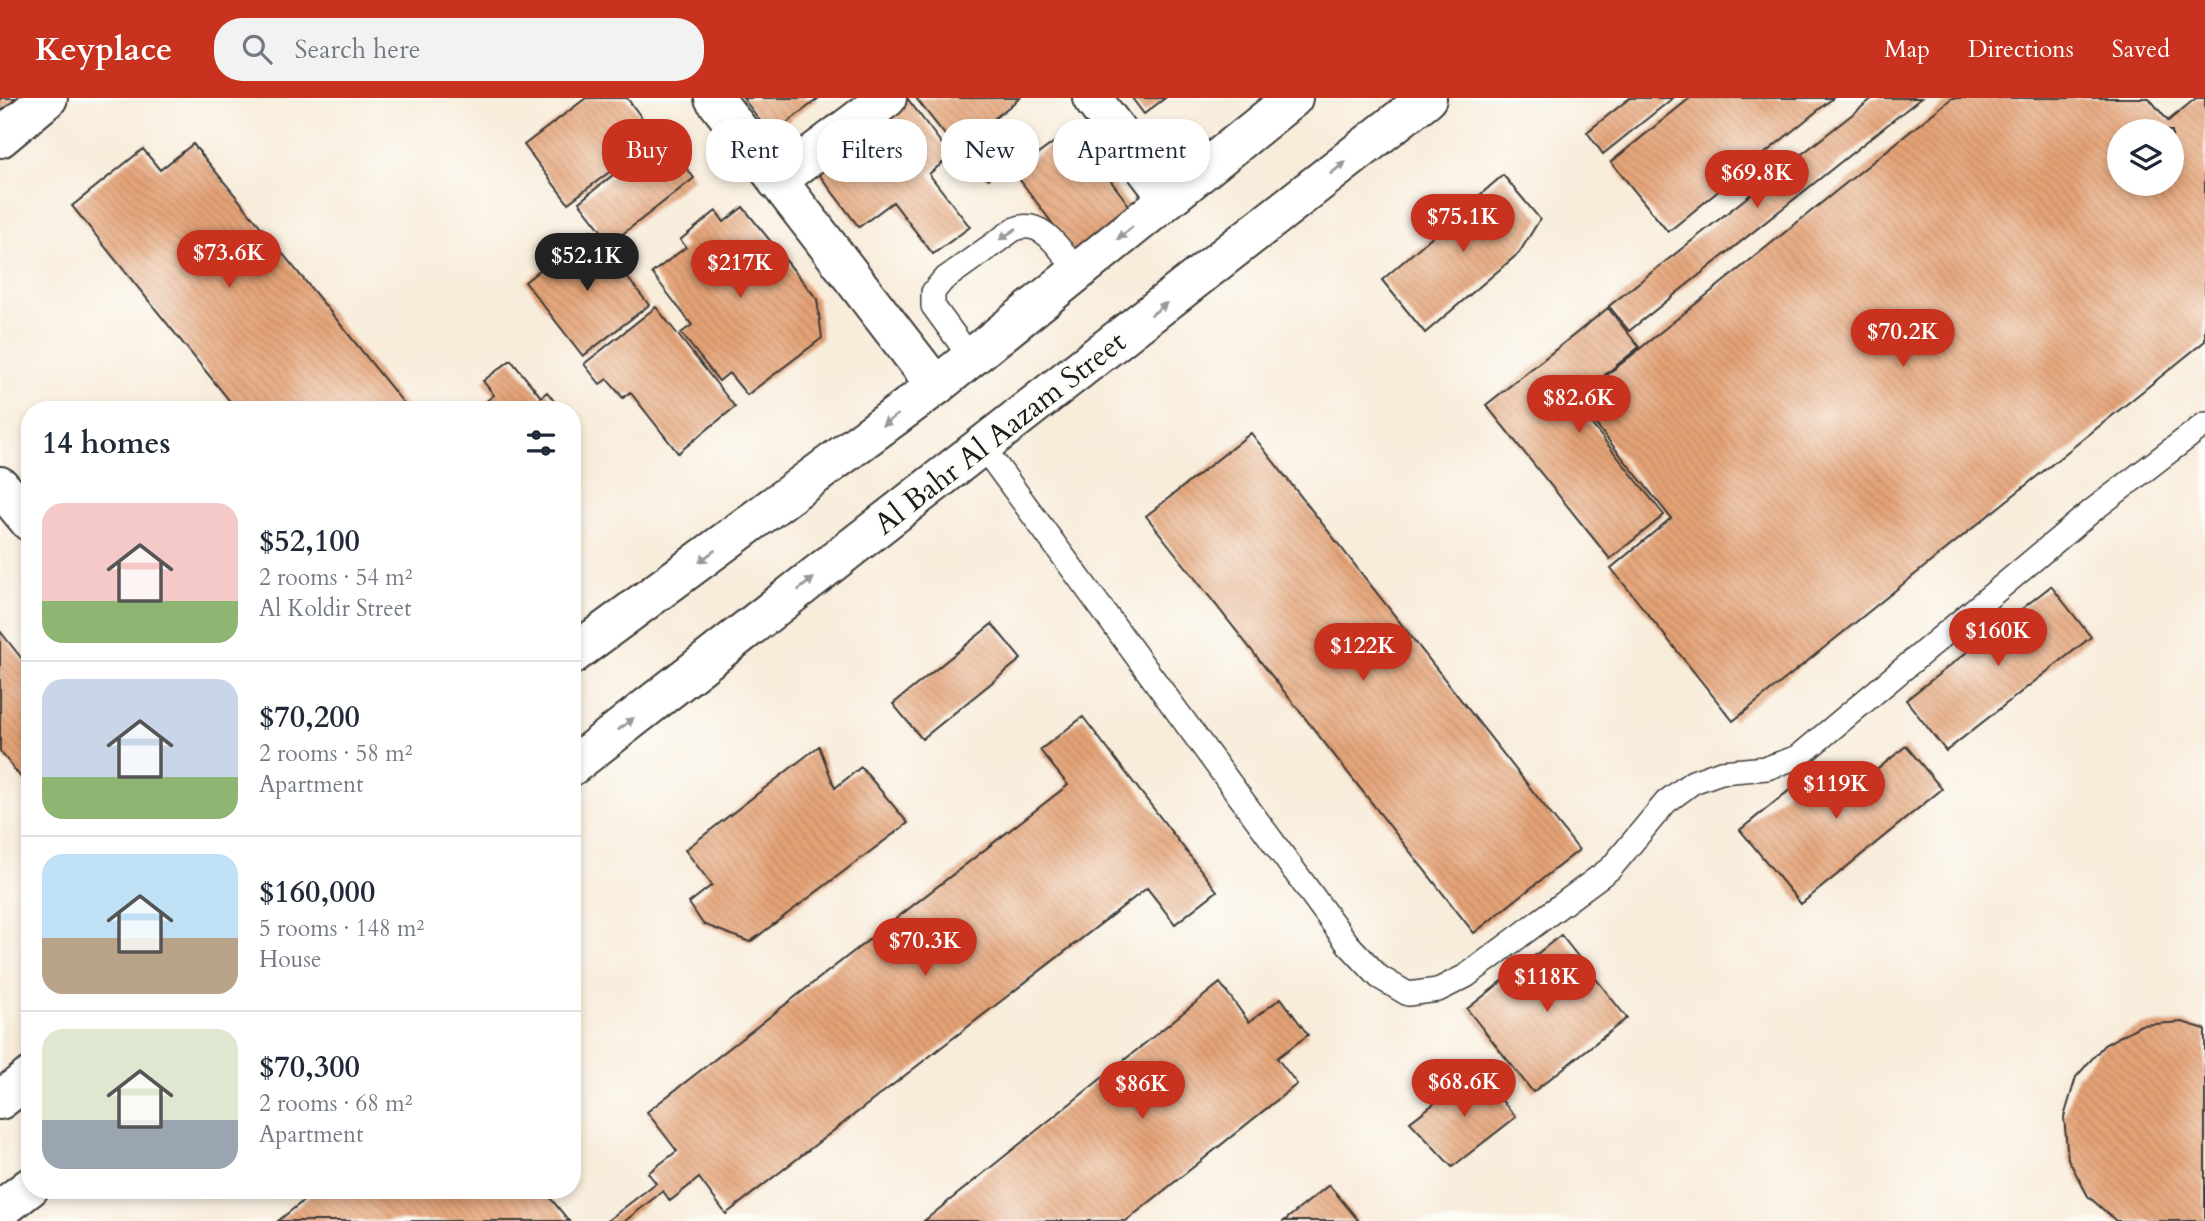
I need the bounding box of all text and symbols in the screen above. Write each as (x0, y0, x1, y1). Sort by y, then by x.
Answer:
search box (214, 18, 704, 81)
text: Keyplace (35, 27, 172, 72)
icon: search (238, 30, 276, 68)
text: Search here (294, 32, 420, 67)
text: Map (1884, 33, 1930, 66)
text: Directions (1968, 33, 2074, 66)
text: Saved (2112, 33, 2170, 66)
chip: Buy (602, 119, 692, 182)
chip: Rent (706, 119, 803, 182)
chip: Filters (817, 119, 927, 182)
chip: New (941, 119, 1039, 182)
chip: Apartment (1053, 119, 1210, 182)
map controls (2107, 119, 2184, 196)
button: layers (2107, 119, 2184, 196)
pin: $69.8K (1700, 150, 1814, 210)
text: $69.8K (1721, 157, 1793, 188)
one-way arrow (1329, 162, 1347, 176)
pin: $75.1K (1406, 194, 1520, 254)
text: $75.1K (1427, 201, 1499, 232)
one-way arrow (1117, 226, 1135, 241)
one-way arrow (999, 227, 1018, 240)
pin: $73.6K (172, 230, 286, 290)
pin: $52.1K (530, 234, 644, 293)
text: $73.6K (193, 237, 265, 268)
text: $52.1K (551, 240, 623, 271)
pin: $217K (691, 240, 789, 300)
text: $217K (707, 247, 773, 278)
one-way arrow (1150, 302, 1168, 316)
pin: $70.2K (1846, 310, 1960, 369)
text: $70.2K (1867, 316, 1939, 347)
street label: Al Bahr Al Aazam Street (866, 321, 1135, 544)
pin: $82.6K (1522, 376, 1636, 435)
text: $82.6K (1543, 382, 1615, 413)
one-way arrow (881, 413, 899, 427)
text: 14 homes (42, 423, 171, 464)
icon: filters (522, 424, 560, 462)
text: $52,100 (259, 521, 360, 562)
icon: home (98, 531, 182, 615)
one-way arrow (698, 548, 716, 562)
text: 2 rooms · 54 m² (259, 562, 412, 593)
one-way arrow (797, 578, 815, 592)
text: Al Koldir Street (259, 593, 411, 624)
pin: $160K (1949, 608, 2047, 668)
text: $160K (1965, 615, 2031, 646)
pin: $122K (1314, 624, 1412, 683)
text: $122K (1330, 630, 1396, 661)
text: $70,200 (259, 697, 360, 738)
icon: home (98, 707, 182, 791)
one-way arrow (617, 717, 635, 732)
text: 2 rooms · 58 m² (259, 738, 412, 769)
pin: $119K (1787, 762, 1885, 821)
text: $119K (1803, 768, 1869, 799)
text: Apartment (259, 769, 363, 800)
text: $160,000 (259, 872, 375, 913)
icon: home (98, 882, 182, 966)
text: 5 rooms · 148 m² (259, 913, 424, 944)
pin: $70.3K (868, 918, 982, 978)
text: $70.3K (889, 925, 961, 956)
text: House (259, 944, 321, 975)
pin: $118K (1498, 954, 1596, 1014)
text: $118K (1514, 961, 1580, 992)
text: $70,300 (259, 1047, 360, 1088)
icon: home (98, 1057, 182, 1141)
pin: $68.6K (1407, 1060, 1521, 1119)
pin: $86K (1101, 1062, 1183, 1121)
text: $68.6K (1428, 1066, 1500, 1097)
text: $86K (1115, 1068, 1169, 1099)
text: 2 rooms · 68 m² (259, 1088, 412, 1119)
text: Apartment (259, 1119, 363, 1150)

